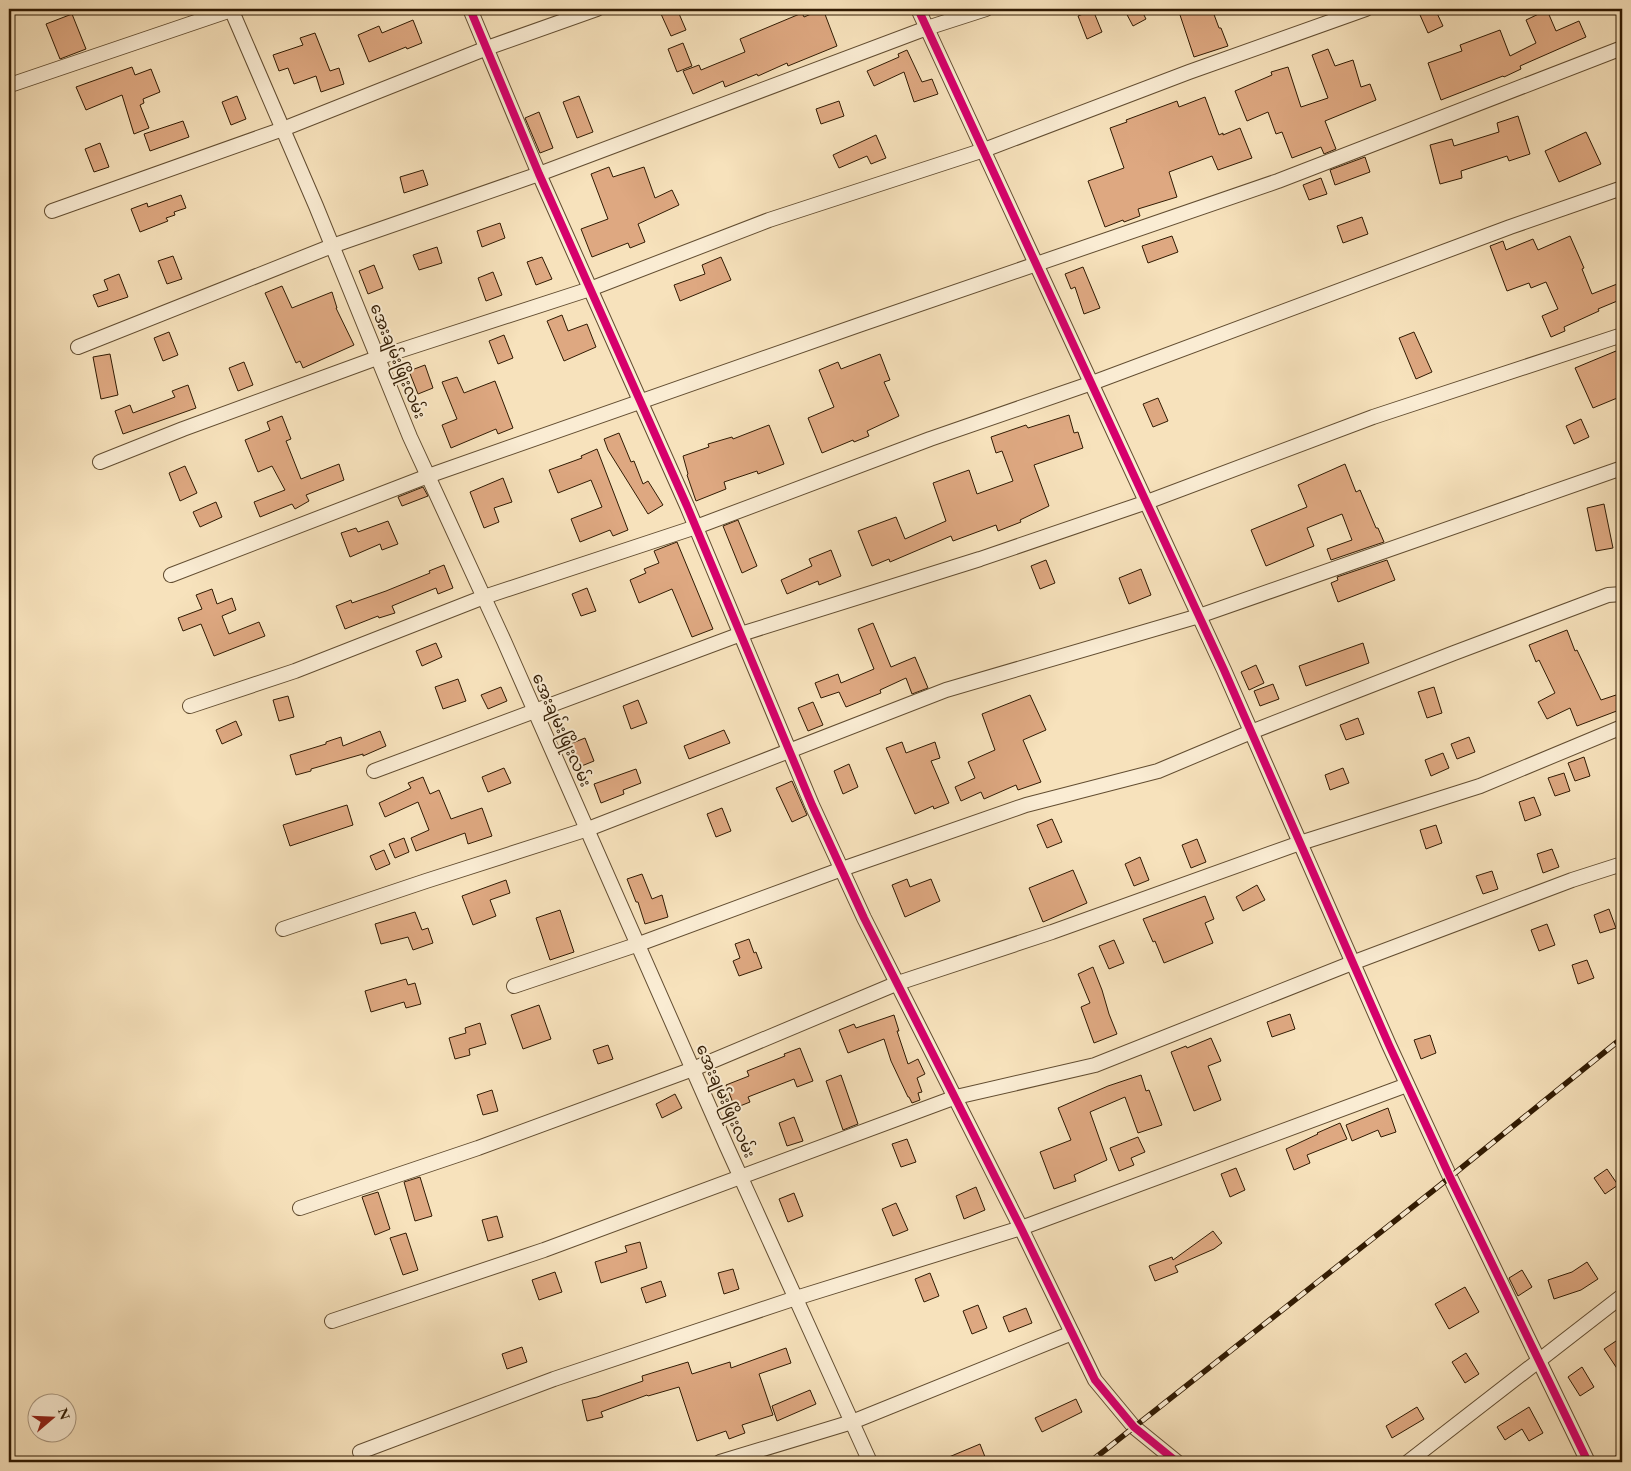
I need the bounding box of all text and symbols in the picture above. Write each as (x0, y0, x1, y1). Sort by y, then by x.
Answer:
street label: အေးချမ်းဖြိုးလမ်း (363, 300, 432, 423)
street label: အေးချမ်းဖြိုးလမ်း (525, 669, 597, 791)
street label: အေးချမ်းဖြိုးလမ်း (689, 1040, 761, 1162)
north arrow (28, 1394, 78, 1444)
text: N (54, 1405, 75, 1423)

